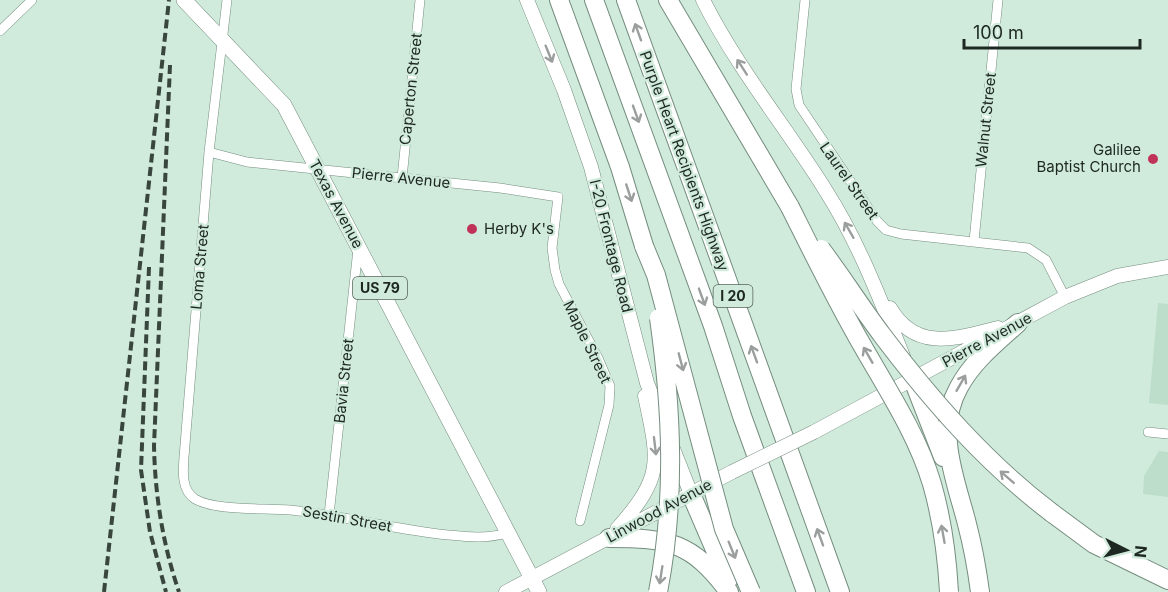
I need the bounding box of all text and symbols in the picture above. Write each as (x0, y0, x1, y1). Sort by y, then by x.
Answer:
scale bar (964, 12, 1140, 50)
text: 100 m (973, 22, 1024, 43)
one-way arrow (631, 23, 642, 42)
street label: Caperton Street (395, 32, 426, 146)
one-way arrow (544, 44, 555, 63)
street label: Purple Heart Recipients Highway (636, 48, 733, 274)
one-way arrow (736, 59, 748, 76)
street label: Walnut Street (971, 71, 1000, 168)
one-way arrow (631, 104, 642, 123)
street label: Laurel Street (816, 138, 883, 223)
place label: Galilee Baptist Church (1036, 140, 1141, 176)
marker: Galilee Baptist Church (1146, 152, 1160, 166)
street label: Texas Avenue (305, 156, 368, 252)
street label: Pierre Avenue (351, 163, 451, 192)
street label: I-20 Frontage Road (586, 177, 637, 314)
one-way arrow (624, 183, 635, 202)
place label: Herby K's (484, 219, 554, 238)
marker: Herby K's (465, 222, 479, 236)
one-way arrow (843, 222, 855, 239)
street label: Loma Street (186, 223, 213, 310)
road number: US 79 (353, 277, 407, 299)
road number: I 20 (714, 285, 752, 307)
one-way arrow (698, 288, 709, 306)
street label: Maple Street (559, 297, 616, 387)
street label: Pierre Avenue (939, 308, 1035, 371)
street label: Bavia Street (330, 338, 357, 424)
one-way arrow (748, 345, 759, 363)
one-way arrow (862, 347, 873, 365)
one-way arrow (675, 352, 687, 371)
one-way arrow (956, 375, 968, 392)
one-way arrow (649, 435, 660, 455)
one-way arrow (999, 470, 1015, 483)
street label: Linwood Avenue (603, 475, 715, 546)
street label: Sestin Street (301, 501, 393, 536)
north arrow (1096, 520, 1156, 580)
one-way arrow (937, 525, 948, 544)
one-way arrow (814, 528, 825, 547)
one-way arrow (727, 540, 738, 558)
text: N (1130, 544, 1152, 559)
one-way arrow (655, 564, 666, 584)

